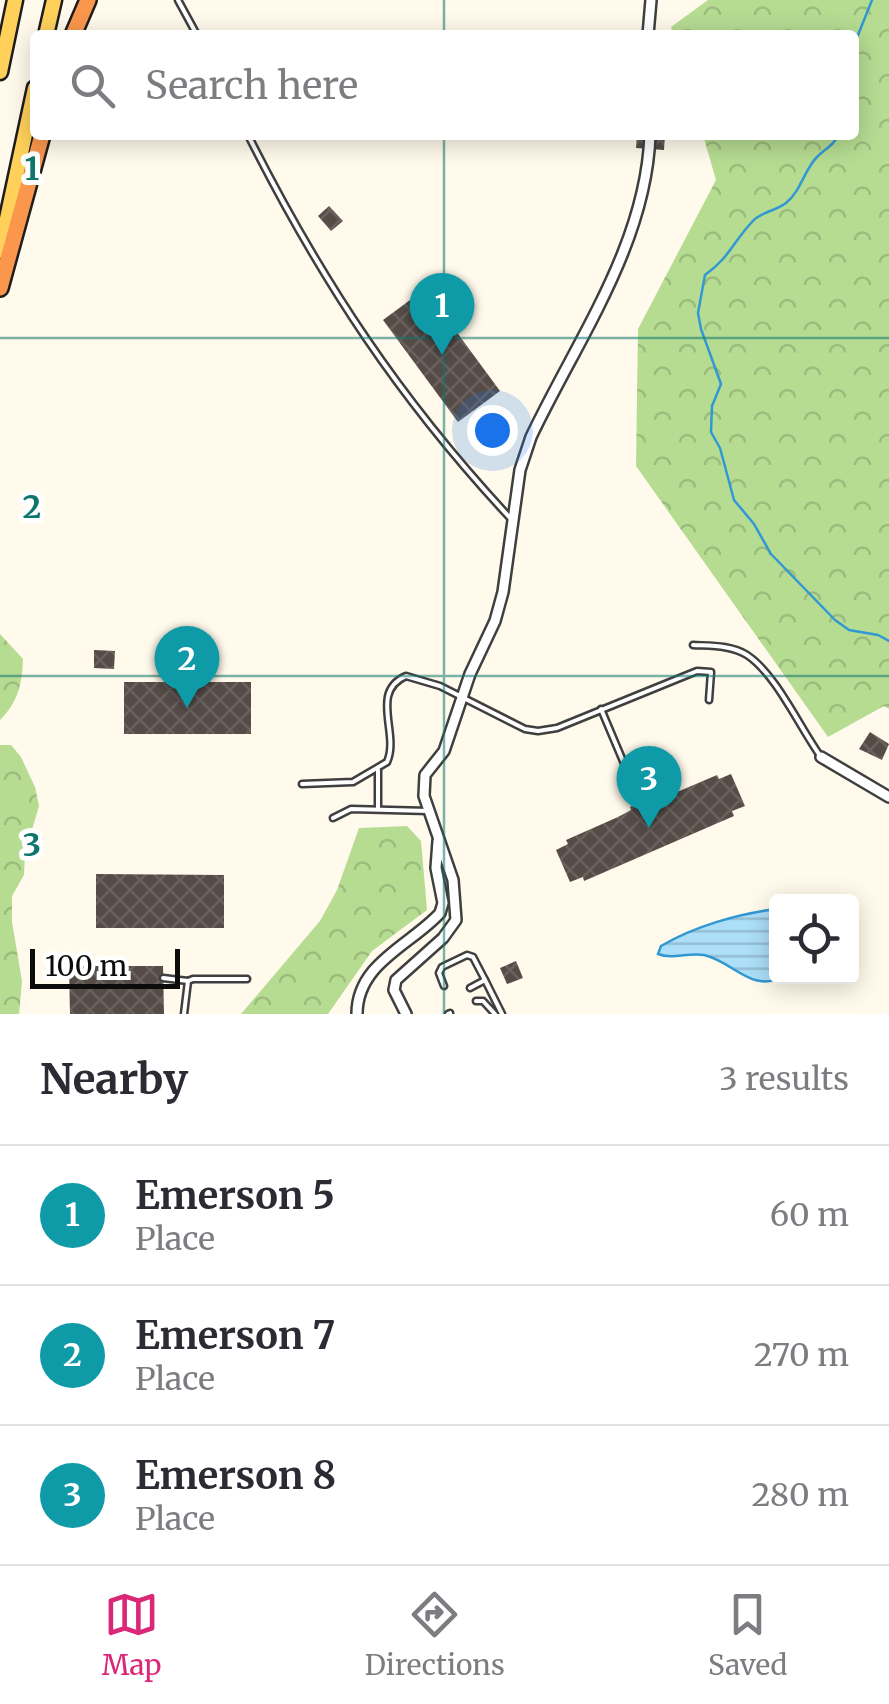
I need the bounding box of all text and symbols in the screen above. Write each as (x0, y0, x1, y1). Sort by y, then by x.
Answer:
search box (30, 30, 859, 140)
icon: search (65, 58, 120, 113)
text: Search here (145, 62, 358, 109)
text: 1 (25, 149, 40, 189)
pin: 1 (410, 272, 474, 355)
your location (467, 405, 518, 456)
text: 2 (23, 487, 41, 527)
pin: 2 (154, 626, 220, 708)
pin: 3 (616, 746, 682, 828)
text: 3 (23, 825, 41, 865)
map controls (769, 894, 859, 984)
button: locate (769, 894, 859, 984)
scale bar (30, 944, 180, 988)
text: 100 m (45, 948, 127, 984)
text: Nearby (40, 1053, 188, 1105)
text: 3 results (719, 1059, 849, 1099)
text: Emerson 5 (135, 1172, 335, 1219)
text: 1 (65, 1195, 80, 1235)
text: 60 m (770, 1195, 849, 1235)
text: Place (135, 1219, 215, 1259)
text: Emerson 7 (135, 1312, 335, 1359)
text: 2 (63, 1335, 82, 1375)
text: 270 m (754, 1335, 849, 1375)
text: Place (135, 1359, 215, 1399)
text: Emerson 8 (135, 1452, 336, 1499)
text: 3 (63, 1475, 82, 1515)
text: 280 m (751, 1475, 849, 1515)
text: Place (135, 1499, 215, 1539)
tab: Map (102, 1587, 161, 1683)
tab: Directions (365, 1587, 505, 1683)
tab: Saved (708, 1587, 787, 1683)

